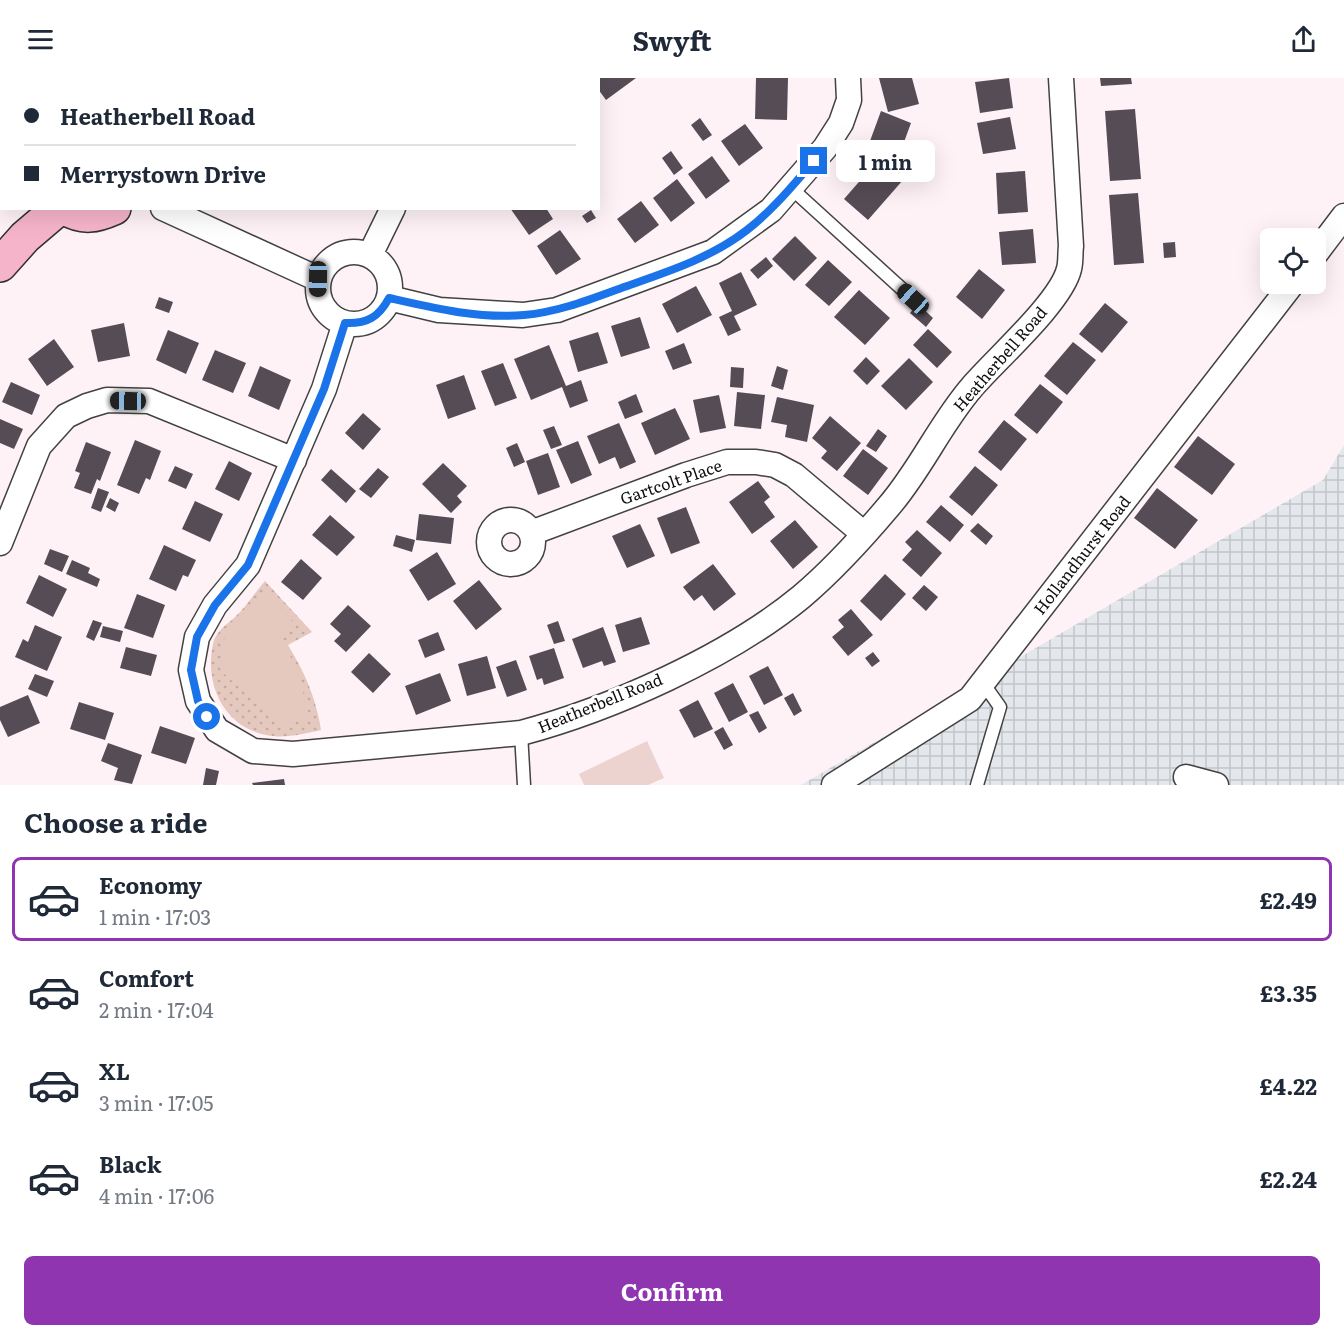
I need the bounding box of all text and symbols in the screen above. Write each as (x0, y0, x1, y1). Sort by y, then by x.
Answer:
text: Swyft (632, 19, 712, 59)
icon: menu (24, 23, 57, 56)
icon: share (1287, 23, 1320, 56)
text: Heatherbell Road (60, 99, 255, 132)
callout: 1 min (835, 140, 934, 182)
text: 1 min (859, 146, 912, 176)
route end (800, 147, 827, 174)
text: Merrystown Drive (60, 157, 266, 190)
map controls (1260, 228, 1326, 294)
button: locate (1260, 228, 1326, 294)
car (309, 261, 327, 297)
car (894, 280, 932, 318)
street label: Heatherbell Road (947, 300, 1052, 416)
car (110, 392, 146, 410)
street label: Gartcolt Place (617, 452, 725, 510)
street label: Hollandhurst Road (1027, 490, 1136, 619)
street label: Heatherbell Road (534, 666, 666, 738)
route start (193, 703, 220, 730)
text: Choose a ride (24, 801, 207, 841)
text: Economy (99, 868, 202, 901)
icon: car (27, 872, 81, 926)
text: £2.49 (1259, 883, 1317, 916)
text: 1 min · 17:03 (99, 901, 211, 931)
text: Comfort (99, 961, 194, 994)
icon: car (27, 965, 81, 1019)
text: £3.35 (1260, 976, 1317, 1009)
text: 2 min · 17:04 (99, 994, 214, 1024)
text: XL (99, 1054, 130, 1087)
icon: car (27, 1058, 81, 1112)
text: £4.22 (1260, 1069, 1317, 1102)
text: 3 min · 17:05 (99, 1087, 213, 1117)
text: Black (99, 1147, 161, 1180)
icon: car (27, 1151, 81, 1205)
text: £2.24 (1260, 1162, 1317, 1195)
text: 4 min · 17:06 (99, 1180, 214, 1210)
button: Confirm (24, 1256, 1320, 1325)

